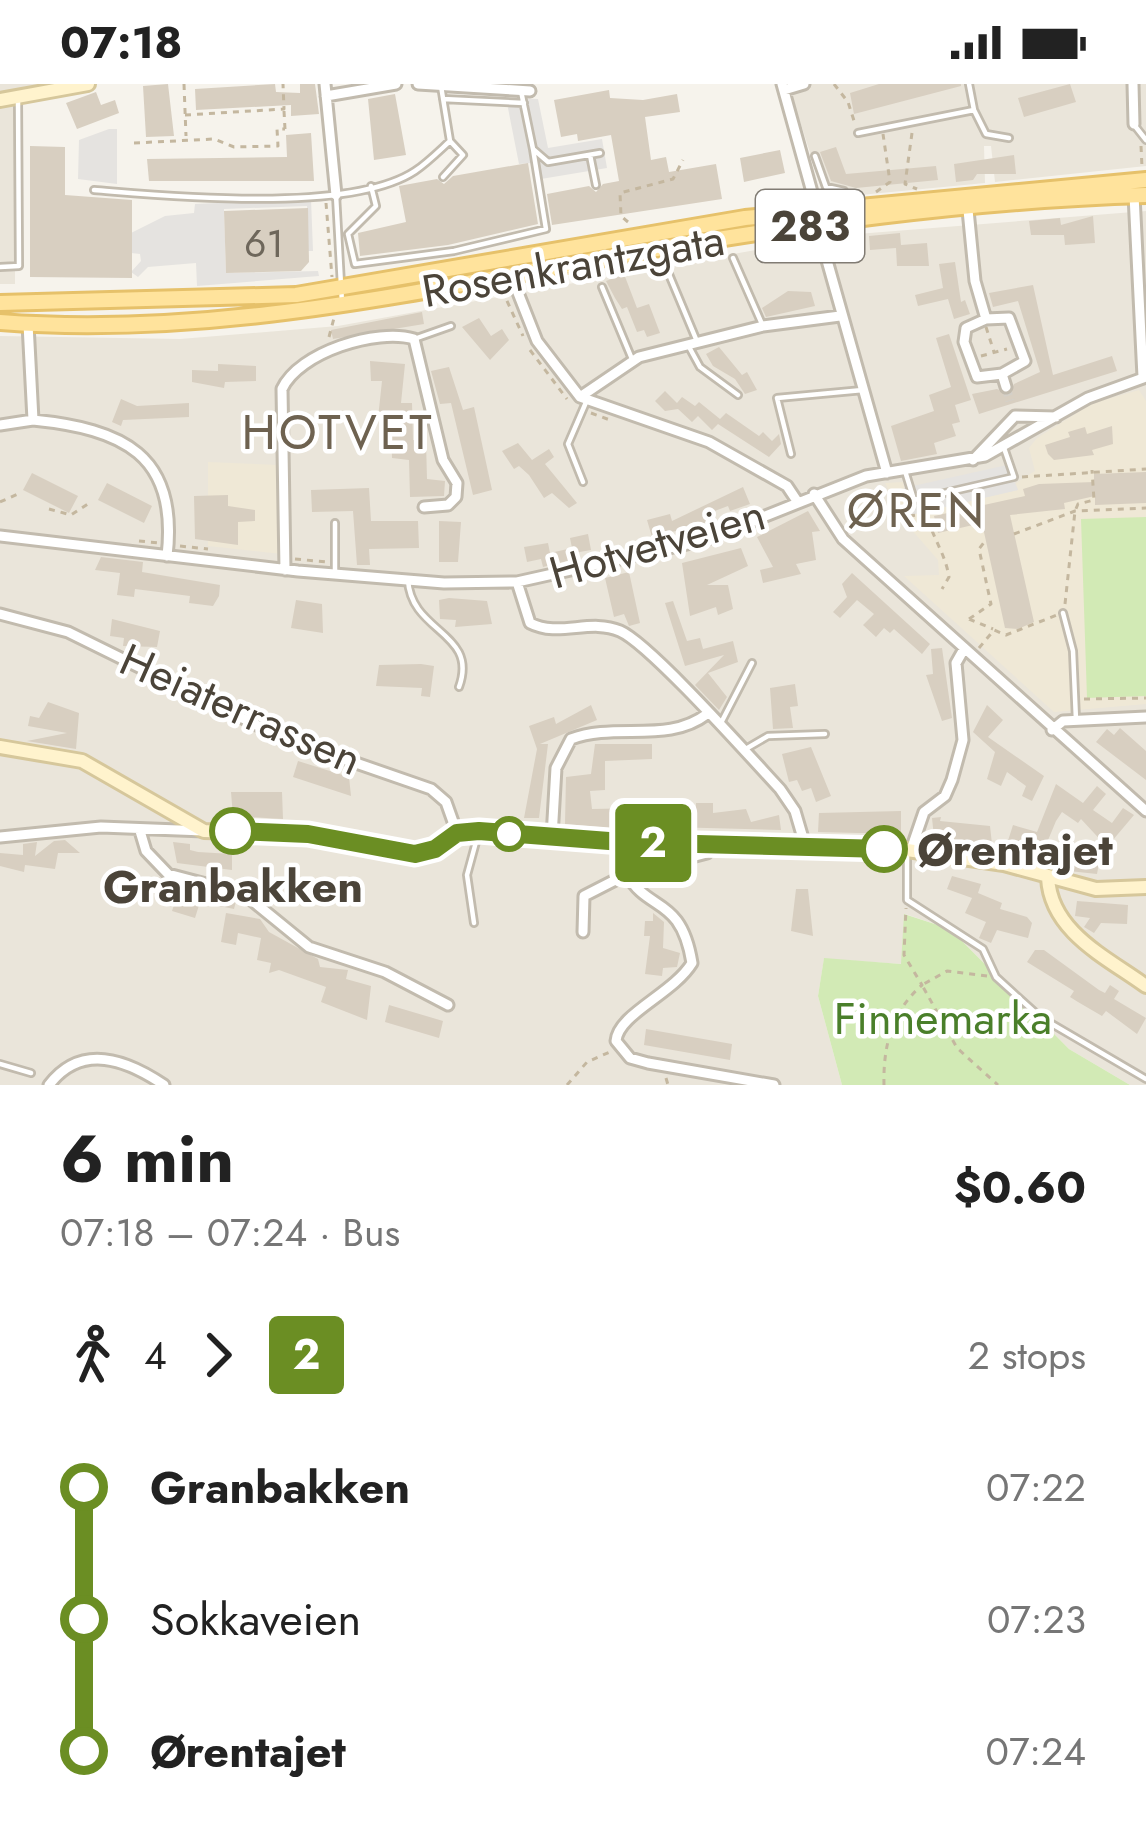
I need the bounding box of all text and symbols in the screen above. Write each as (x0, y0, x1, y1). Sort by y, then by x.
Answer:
text: 07:18 (60, 10, 183, 75)
road number: 283 (756, 190, 864, 262)
street label: Rosenkrantzgata (417, 207, 729, 324)
house number: 61 (244, 215, 284, 272)
district label: HOTVET (242, 398, 434, 467)
district label: ØREN (847, 476, 987, 545)
street label: Hotvetveien (542, 482, 773, 605)
street label: Heiaterrassen (110, 627, 372, 792)
line badge: 2 (614, 804, 692, 882)
marker: Granbakken (211, 809, 255, 853)
text: 2 (639, 812, 667, 873)
place label: Ørentajet (917, 817, 1114, 882)
unlabelled marker (493, 818, 525, 850)
marker: Ørentajet (862, 827, 906, 871)
place label: Granbakken (103, 854, 363, 919)
park label: Finnemarka (834, 986, 1052, 1051)
text: 6 min (60, 1111, 234, 1207)
text: $0.60 (954, 1155, 1086, 1220)
text: 07:18 – 07:24 · Bus (60, 1204, 400, 1261)
icon: walk (60, 1322, 126, 1388)
icon: forward (185, 1322, 251, 1388)
text: 2 (293, 1324, 320, 1385)
text: 4 (144, 1327, 167, 1384)
text: 2 stops (968, 1327, 1086, 1384)
text: Granbakken (150, 1455, 410, 1520)
text: 07:22 (986, 1459, 1086, 1516)
text: Sokkaveien (150, 1587, 361, 1652)
text: 07:23 (987, 1591, 1086, 1648)
text: Ørentajet (150, 1719, 346, 1784)
text: 07:24 (985, 1723, 1086, 1780)

